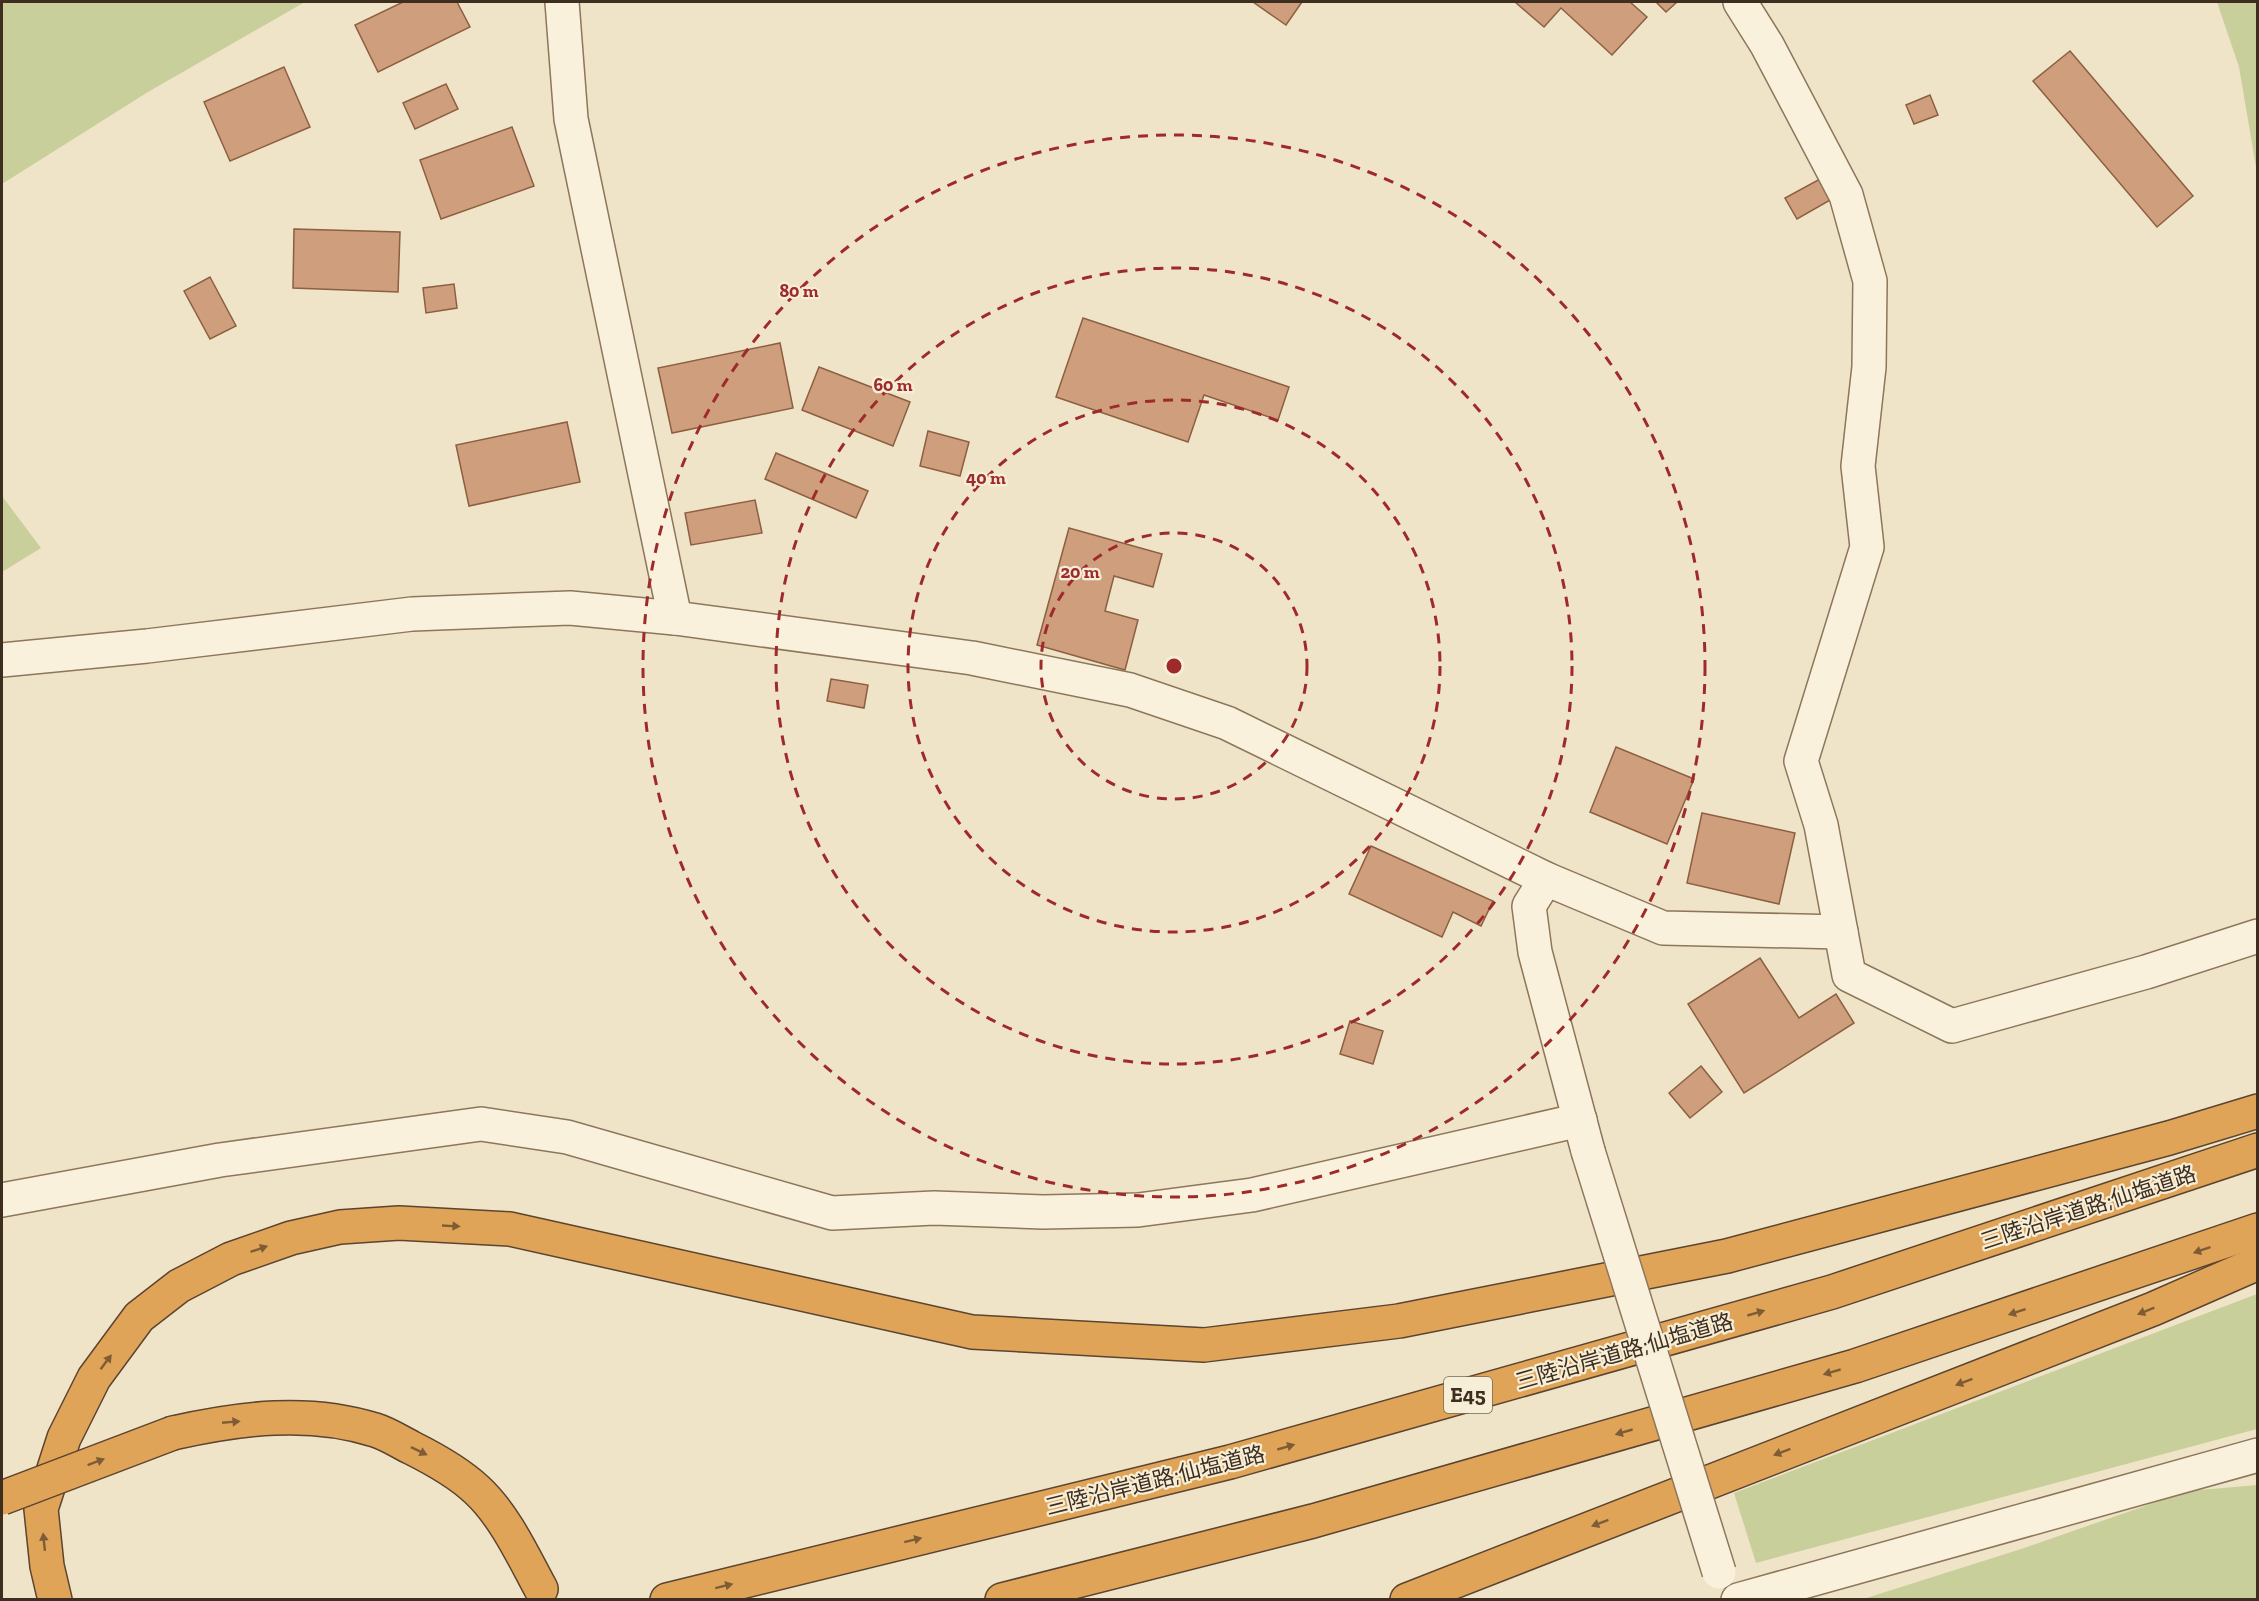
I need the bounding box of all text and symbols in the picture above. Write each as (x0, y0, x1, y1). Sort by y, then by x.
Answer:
text: 80 m (779, 280, 819, 302)
text: 60 m (873, 374, 913, 396)
text: 40 m (966, 467, 1006, 489)
text: 20 m (1060, 561, 1100, 583)
centre of rings (1164, 656, 1184, 676)
street label: 三陸沿岸道路;仙塩道路 (1977, 1160, 2199, 1255)
one-way arrow (441, 1221, 460, 1231)
one-way arrow (250, 1244, 268, 1253)
one-way arrow (2193, 1245, 2211, 1255)
street label: 三陸沿岸道路;仙塩道路 (1512, 1307, 1736, 1395)
one-way arrow (2008, 1307, 2026, 1317)
one-way arrow (2137, 1307, 2155, 1317)
one-way arrow (1747, 1308, 1765, 1318)
one-way arrow (99, 1354, 112, 1370)
one-way arrow (1823, 1368, 1841, 1377)
road number: E45 (1444, 1377, 1492, 1413)
one-way arrow (1955, 1378, 1973, 1387)
one-way arrow (221, 1417, 240, 1427)
one-way arrow (1615, 1428, 1633, 1437)
street label: 三陸沿岸道路;仙塩道路 (1043, 1440, 1268, 1521)
one-way arrow (1277, 1441, 1295, 1451)
one-way arrow (411, 1447, 428, 1456)
one-way arrow (1773, 1448, 1791, 1458)
one-way arrow (87, 1457, 105, 1467)
one-way arrow (1591, 1518, 1609, 1528)
one-way arrow (39, 1533, 49, 1552)
one-way arrow (904, 1534, 922, 1544)
one-way arrow (714, 1580, 733, 1590)

